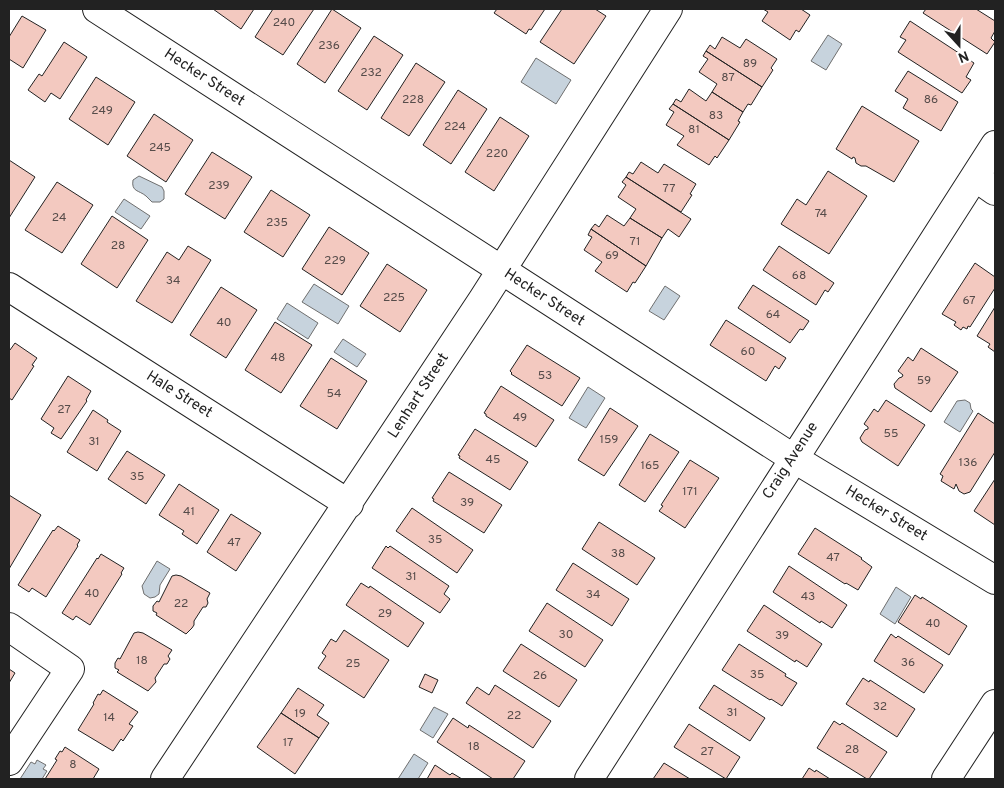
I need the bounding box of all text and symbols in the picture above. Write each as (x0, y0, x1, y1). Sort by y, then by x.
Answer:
house number: 240 (273, 15, 295, 31)
north arrow (934, 20, 984, 70)
house number: 236 (318, 38, 340, 54)
street label: Hecker Street (160, 45, 248, 111)
text: N (955, 46, 971, 65)
house number: 89 (743, 56, 757, 72)
house number: 232 (360, 65, 382, 81)
house number: 87 (721, 70, 735, 86)
house number: 228 (402, 92, 424, 108)
house number: 86 (924, 92, 938, 108)
house number: 249 (91, 103, 113, 119)
house number: 83 (709, 108, 723, 124)
house number: 224 (444, 119, 466, 135)
house number: 81 (688, 122, 700, 138)
house number: 245 (149, 140, 171, 156)
house number: 220 (486, 146, 508, 162)
house number: 239 (208, 178, 230, 194)
house number: 77 (663, 181, 675, 197)
house number: 74 (815, 206, 827, 222)
house number: 24 (52, 210, 66, 226)
house number: 235 (266, 215, 288, 231)
house number: 71 (630, 234, 640, 250)
house number: 28 (111, 238, 125, 254)
house number: 69 (605, 248, 619, 264)
house number: 229 (324, 253, 346, 269)
street label: Hecker Street (500, 265, 588, 331)
house number: 68 (792, 268, 806, 284)
house number: 34 (166, 273, 180, 289)
house number: 225 (383, 290, 405, 306)
house number: 67 (962, 293, 976, 309)
house number: 64 (766, 307, 780, 323)
house number: 40 (216, 315, 232, 331)
house number: 60 (741, 344, 755, 360)
house number: 48 (271, 350, 285, 366)
street label: Lenhart Street (384, 350, 454, 442)
street label: Hale Street (142, 367, 216, 423)
house number: 53 (538, 368, 552, 384)
house number: 59 (917, 373, 931, 389)
house number: 54 (326, 386, 342, 402)
house number: 27 (57, 402, 71, 418)
house number: 49 (513, 410, 527, 426)
street label: Craig Avenue (759, 419, 823, 503)
house number: 55 (884, 426, 898, 442)
house number: 159 (600, 432, 618, 448)
house number: 31 (88, 434, 100, 450)
house number: 45 (486, 452, 500, 468)
house number: 136 (959, 455, 977, 471)
house number: 165 (640, 458, 660, 474)
house number: 35 (130, 469, 144, 485)
street label: Hecker Street (841, 482, 931, 546)
house number: 171 (682, 484, 698, 500)
house number: 39 (460, 495, 474, 511)
house number: 41 (183, 504, 195, 520)
house number: 35 (428, 532, 442, 548)
house number: 47 (227, 535, 241, 551)
house number: 38 (611, 546, 625, 562)
house number: 47 (826, 550, 840, 566)
house number: 31 (405, 569, 417, 585)
house number: 40 (84, 586, 100, 602)
house number: 34 (586, 587, 600, 603)
house number: 43 (801, 589, 815, 605)
house number: 22 (174, 596, 188, 612)
house number: 29 (378, 606, 392, 622)
house number: 40 (925, 616, 941, 632)
house number: 30 (559, 627, 573, 643)
house number: 39 (775, 628, 789, 644)
house number: 18 (136, 653, 148, 669)
house number: 36 (901, 655, 915, 671)
house number: 25 (346, 656, 360, 672)
house number: 35 (750, 667, 764, 683)
house number: 26 (533, 668, 547, 684)
house number: 32 (873, 699, 887, 715)
house number: 31 (726, 705, 738, 721)
house number: 19 (294, 706, 306, 722)
house number: 22 (507, 708, 521, 724)
house number: 14 (103, 710, 115, 726)
house number: 17 (283, 735, 293, 751)
house number: 18 (468, 739, 480, 755)
house number: 28 (845, 742, 859, 758)
house number: 27 (700, 744, 714, 760)
house number: 8 (69, 757, 77, 773)

